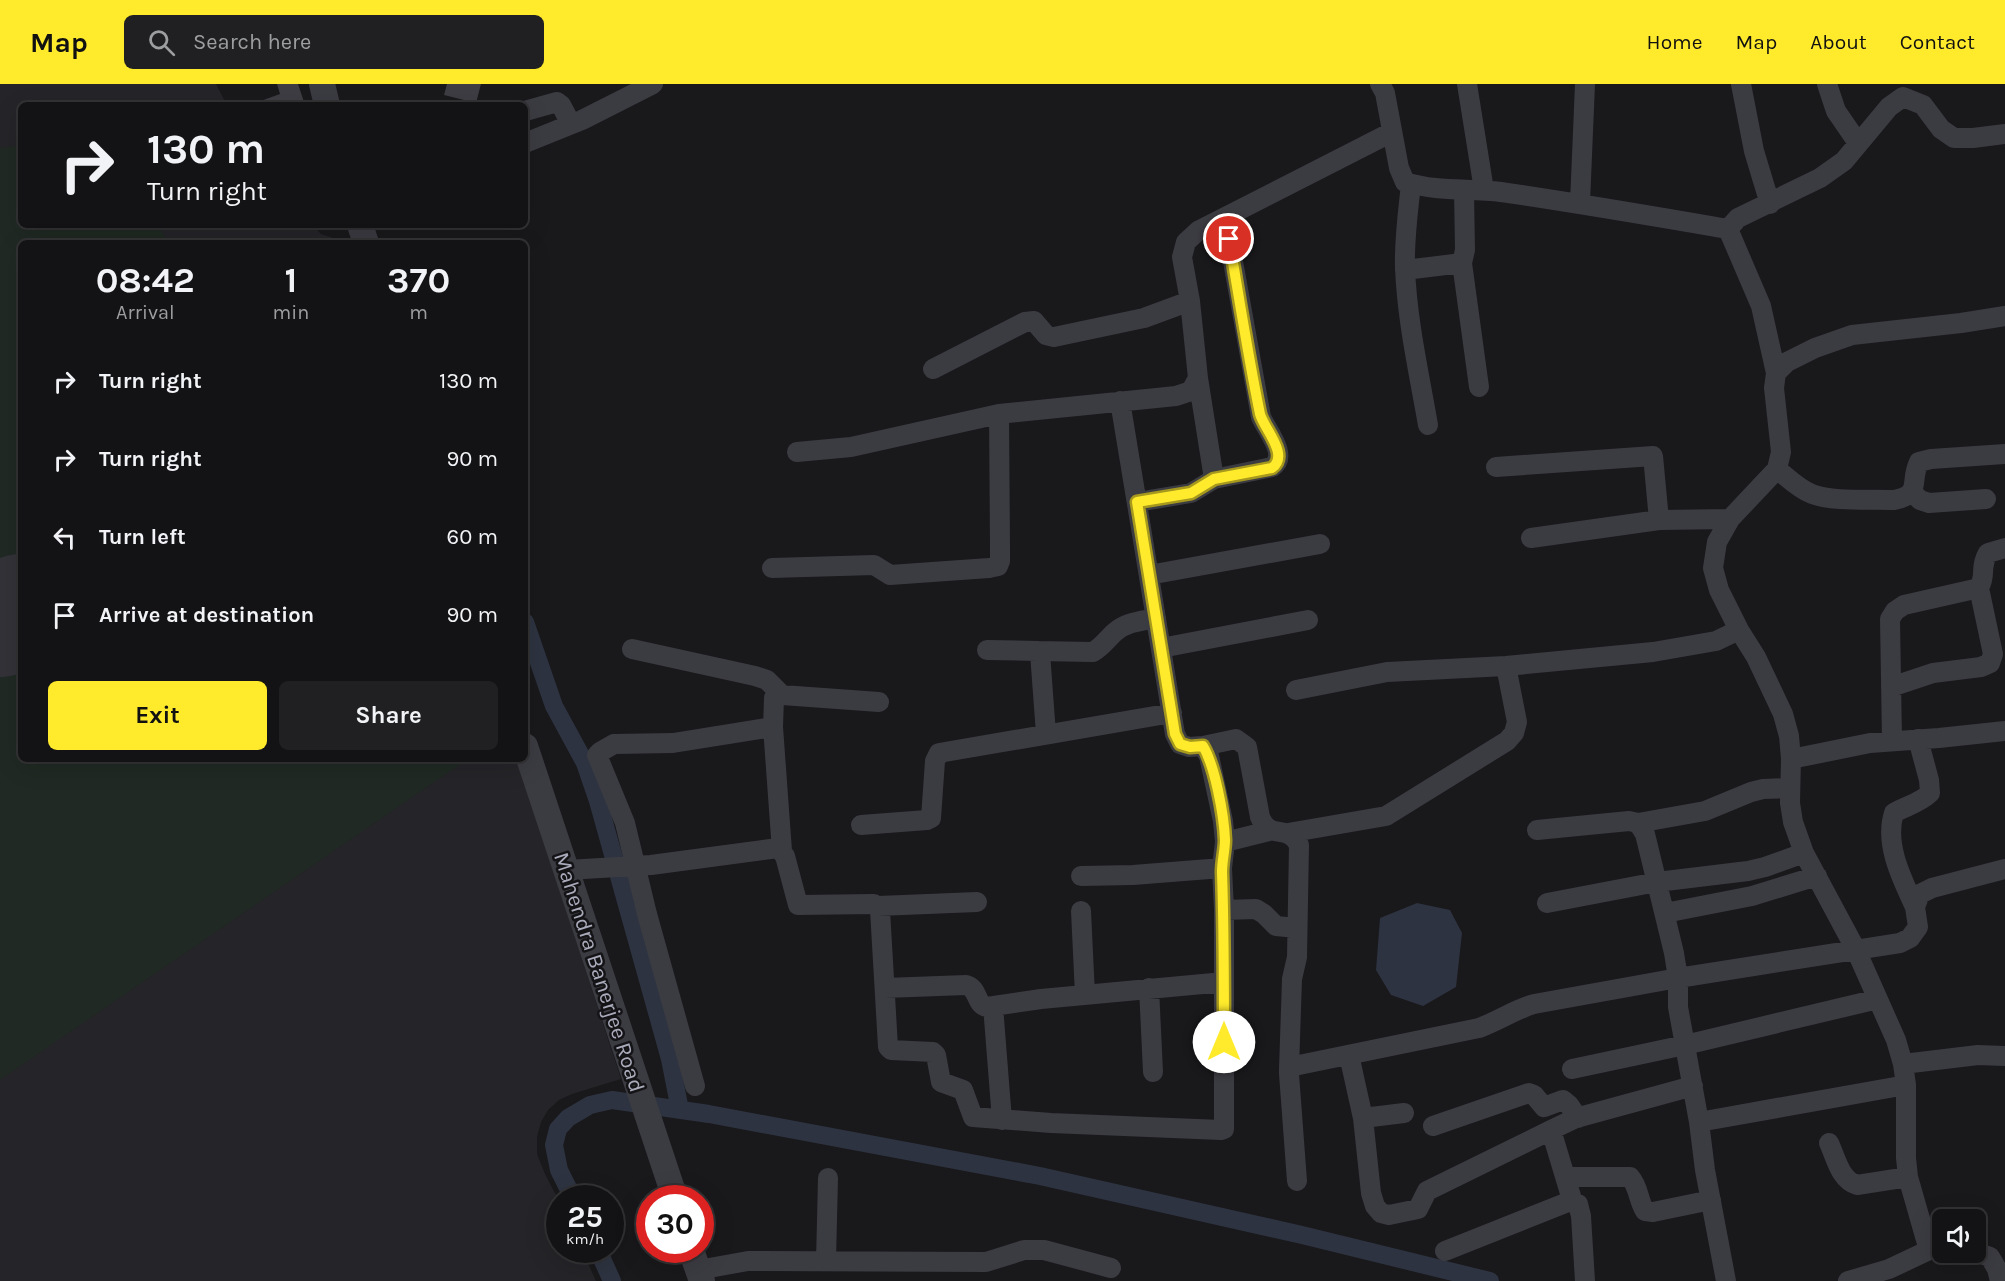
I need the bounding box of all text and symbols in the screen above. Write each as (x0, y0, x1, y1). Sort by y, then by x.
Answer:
search box (124, 15, 544, 69)
text: Map (30, 26, 88, 59)
icon: search (145, 26, 178, 59)
text: Search here (193, 29, 311, 55)
text: Home (1647, 30, 1703, 54)
text: Map (1736, 30, 1777, 54)
text: About (1810, 30, 1867, 54)
text: Contact (1900, 30, 1975, 54)
text: 130 m (147, 124, 265, 174)
icon: right (48, 126, 126, 204)
text: Turn right (147, 175, 267, 207)
pin (1203, 213, 1254, 264)
icon: arrive (1212, 222, 1245, 255)
text: 08:42 (96, 259, 195, 301)
text: 1 (285, 259, 297, 301)
text: 370 (387, 259, 450, 301)
text: Arrival (116, 301, 175, 324)
text: min (273, 301, 309, 324)
text: m (409, 301, 428, 324)
icon: right (48, 365, 81, 398)
text: Turn right (99, 368, 202, 394)
text: 130 m (439, 368, 498, 394)
icon: right (48, 443, 81, 476)
text: Turn right (99, 446, 202, 472)
text: 90 m (446, 446, 498, 472)
icon: left (48, 521, 81, 554)
text: Turn left (99, 524, 186, 550)
text: 60 m (447, 524, 498, 550)
icon: arrive (48, 599, 81, 632)
text: Arrive at destination (99, 602, 314, 628)
text: 90 m (446, 602, 498, 628)
button: Exit (48, 681, 267, 750)
button: Share (279, 681, 498, 750)
street label: Mahendra Banerjee Road (548, 849, 650, 1095)
position arrow (1192, 1010, 1256, 1074)
speed limit sign: 30 (636, 1185, 714, 1263)
text: 25 (567, 1199, 603, 1235)
map controls (1932, 1209, 1986, 1263)
button: sound (1932, 1209, 1986, 1263)
text: km/h (566, 1230, 604, 1248)

